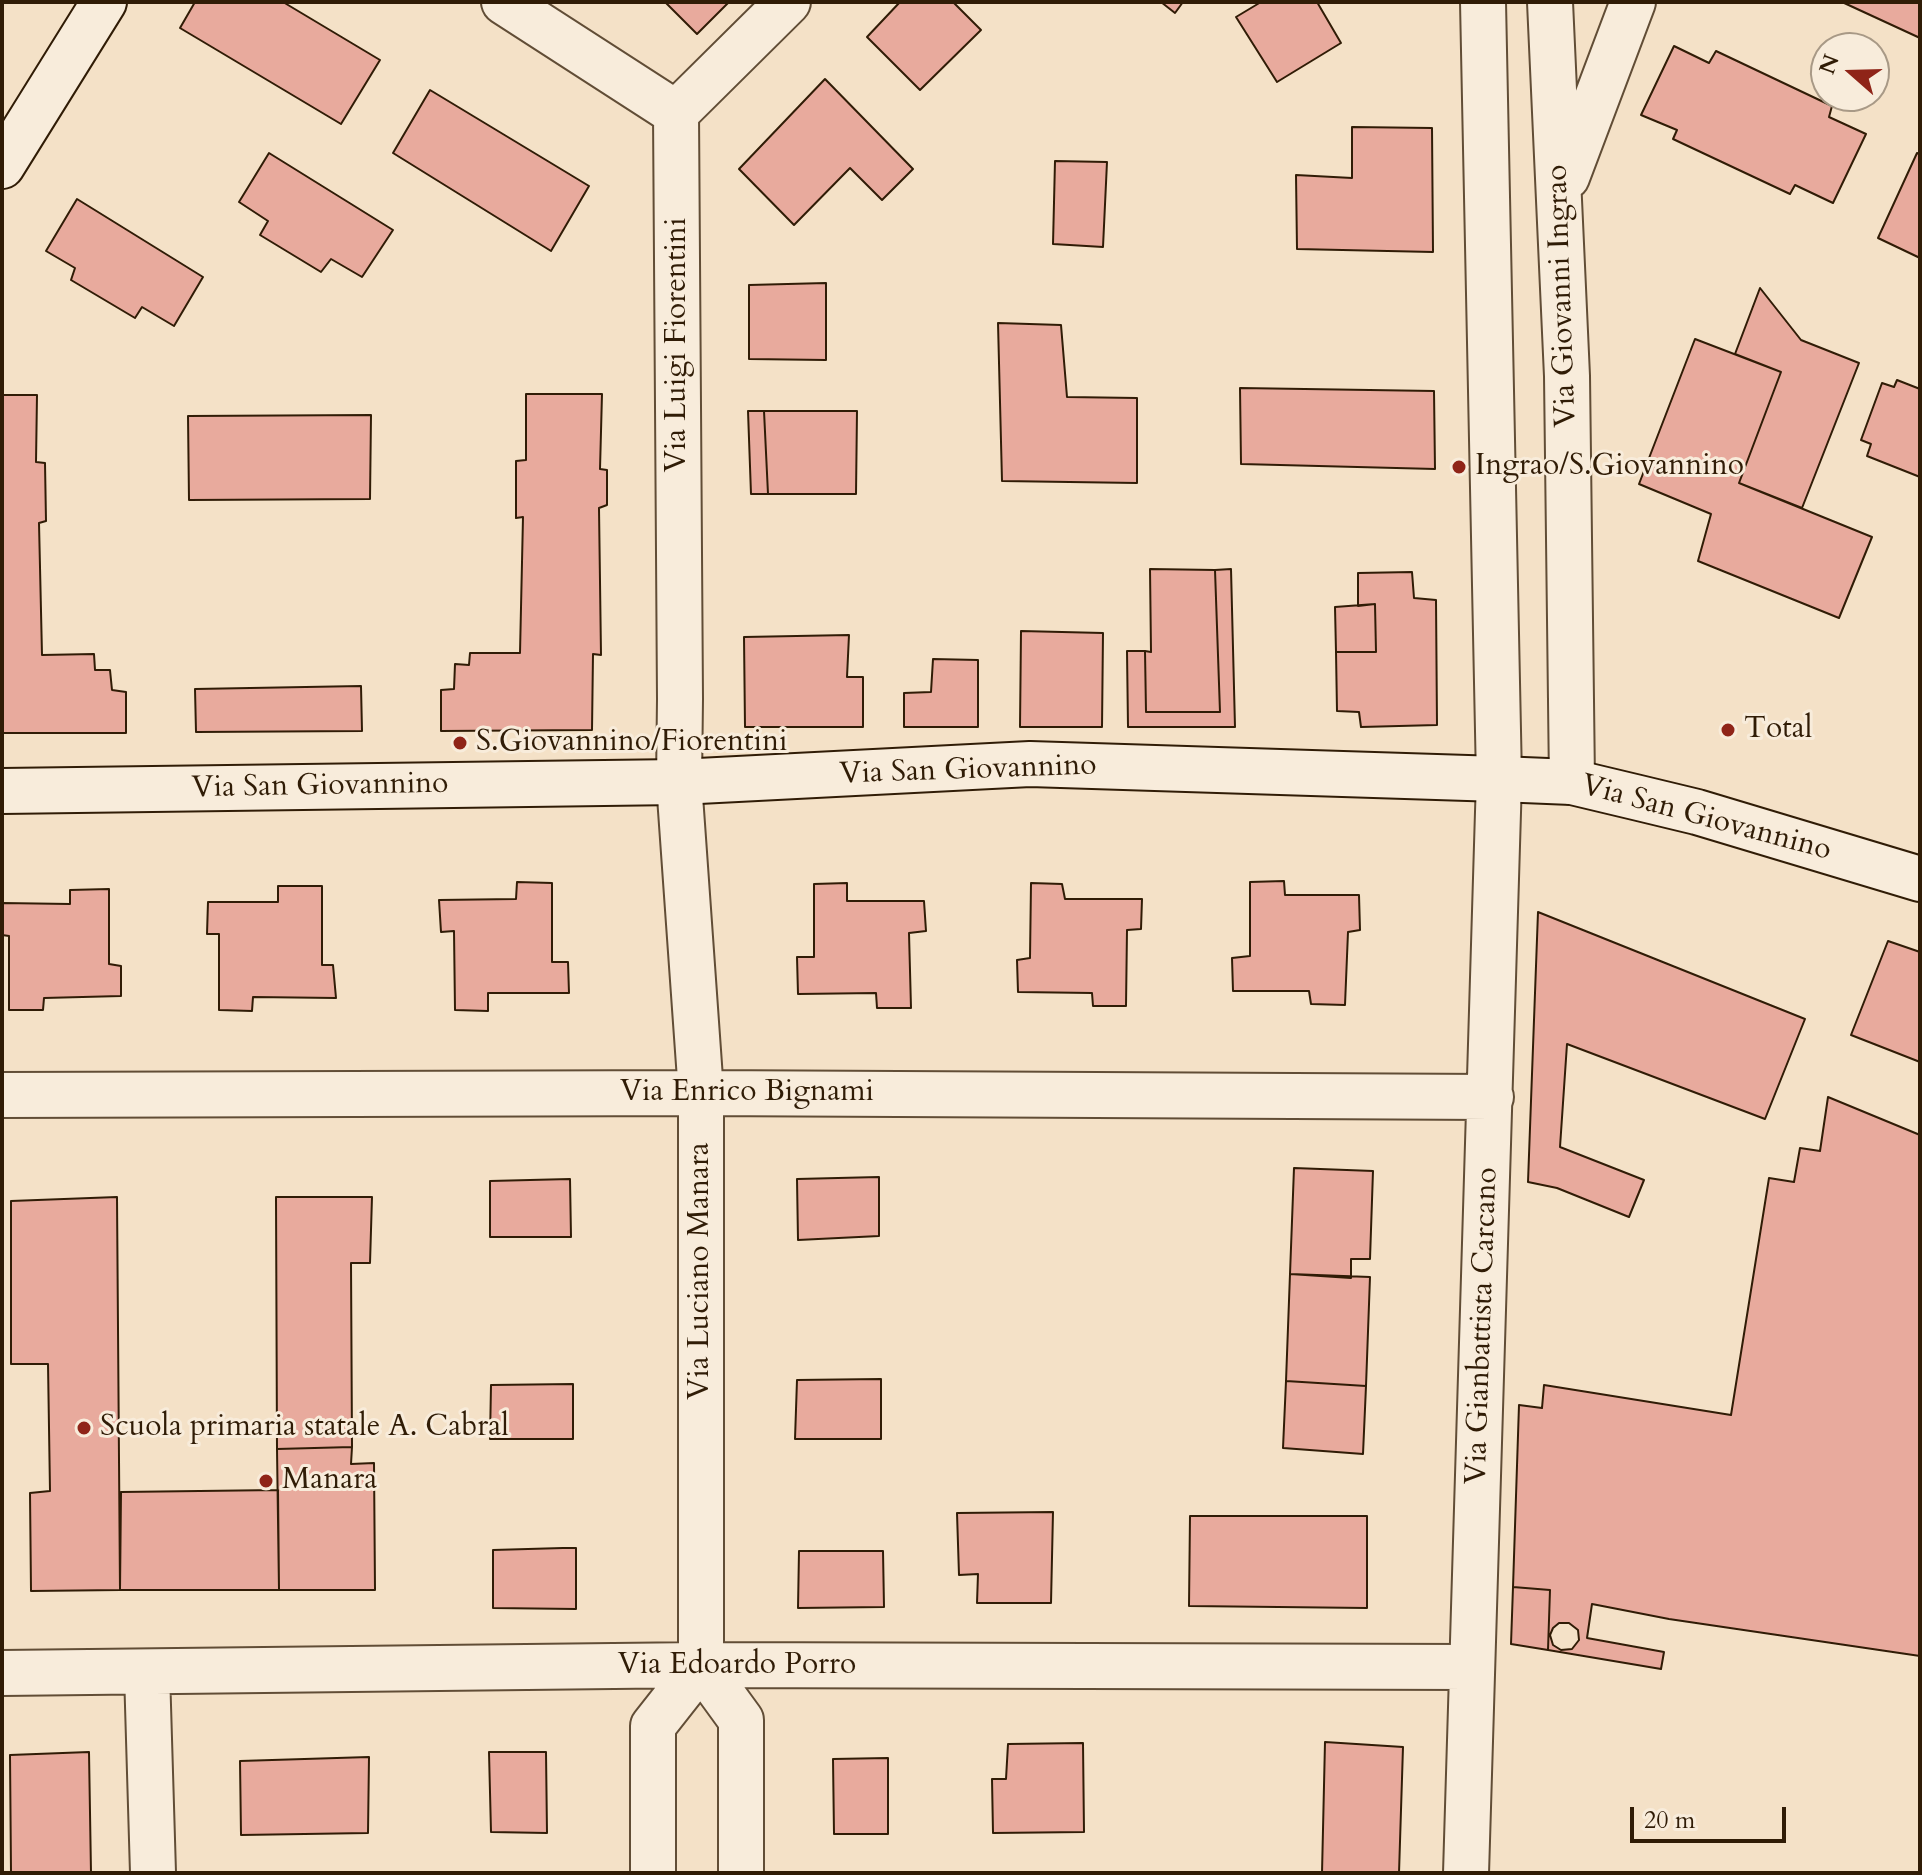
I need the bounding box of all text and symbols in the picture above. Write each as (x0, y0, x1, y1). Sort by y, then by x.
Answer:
north arrow (1810, 32, 1890, 112)
text: N (1812, 50, 1847, 79)
street label: Via Giovanni Ingrao (1540, 164, 1586, 428)
street label: Via Luigi Fiorentini (660, 218, 696, 472)
place label: Ingrao/S.Giovannino (1475, 449, 1744, 485)
marker: Ingrao/S.Giovannino (1450, 458, 1468, 476)
place label: Total (1744, 712, 1812, 748)
marker: Total (1719, 721, 1737, 739)
place label: S.Giovannino/Fiorentini (476, 725, 787, 761)
marker: S.Giovannino/Fiorentini (451, 734, 469, 752)
street label: Via San Giovannino (839, 749, 1097, 793)
street label: Via San Giovannino (191, 767, 449, 807)
street label: Via San Giovannino (1577, 768, 1835, 870)
street label: Via Enrico Bignami (620, 1075, 874, 1111)
street label: Via Luciano Manara (683, 1142, 719, 1400)
street label: Via Gianbattista Carcano (1459, 1167, 1507, 1485)
place label: Scuola primaria statale A. Cabral (100, 1410, 509, 1446)
marker: Scuola primaria statale A. Cabral (75, 1419, 93, 1437)
place label: Manara (282, 1463, 377, 1499)
marker: Manara (257, 1472, 275, 1490)
street label: Via Edoardo Porro (618, 1648, 856, 1684)
scale bar (1634, 1791, 1790, 1841)
text: 20 m (1644, 1804, 1695, 1837)

